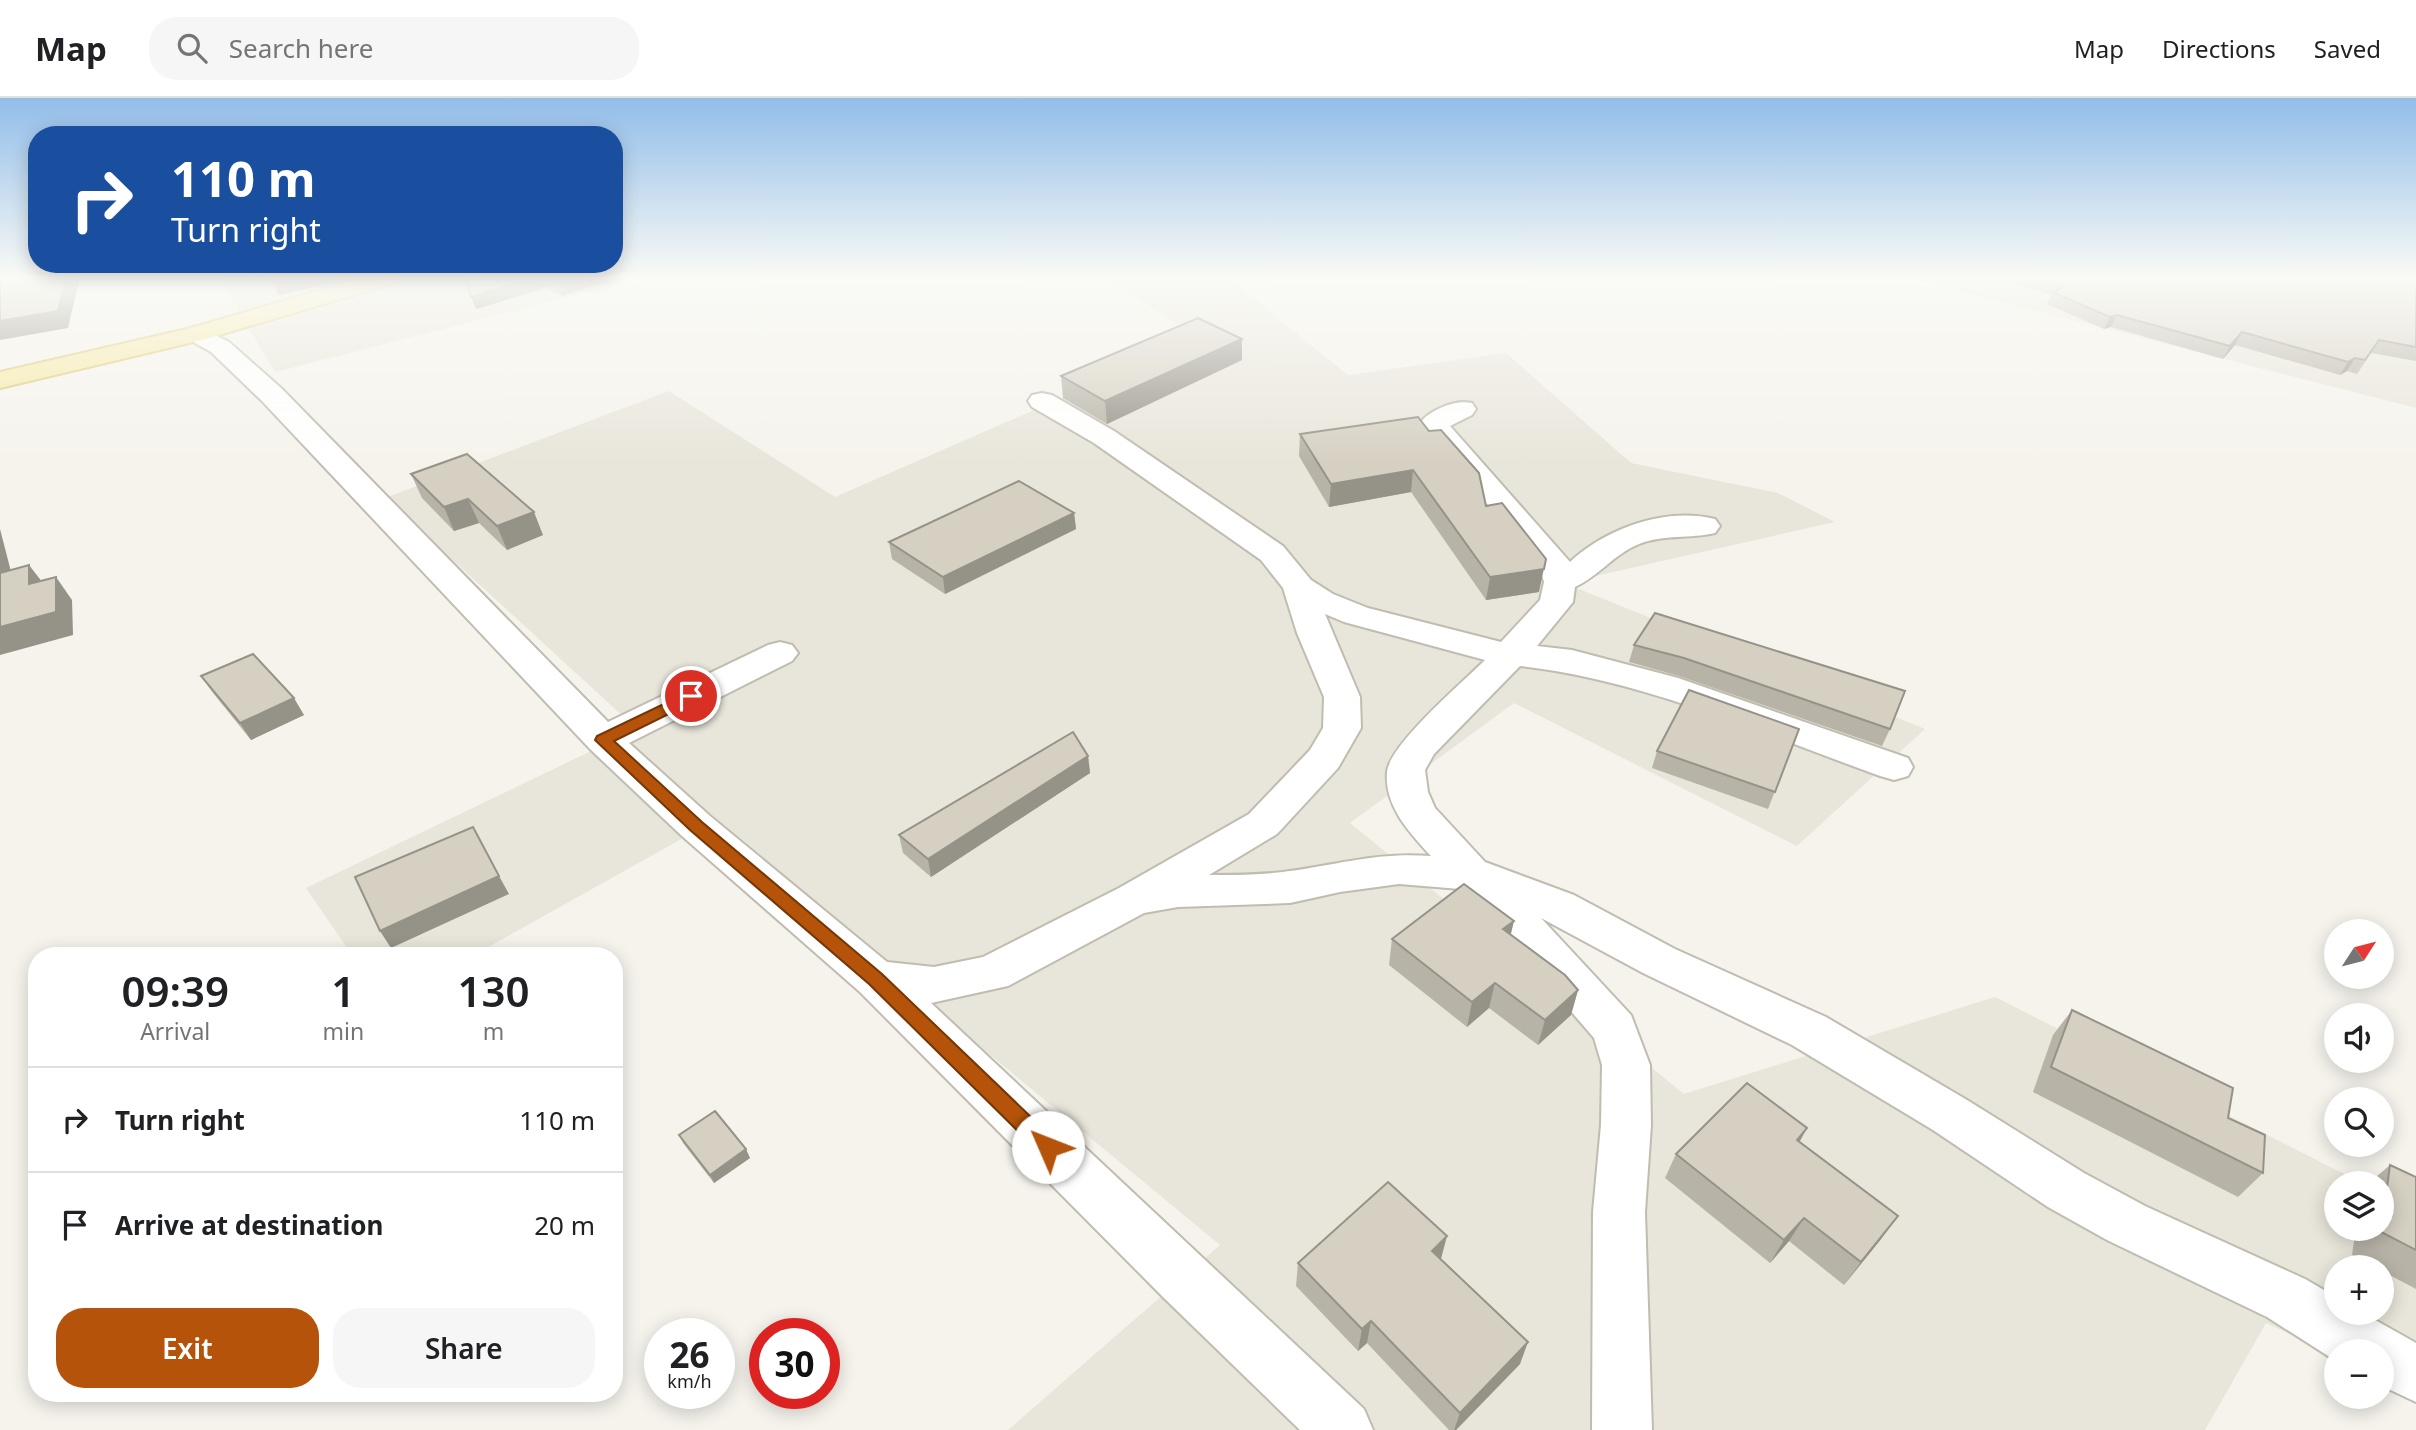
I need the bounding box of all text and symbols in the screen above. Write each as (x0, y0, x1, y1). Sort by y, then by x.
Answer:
search box (149, 17, 639, 80)
text: Map (35, 26, 107, 71)
icon: search (173, 29, 211, 67)
text: Search here (229, 30, 373, 66)
text: Map (2074, 32, 2124, 65)
text: Directions (2162, 32, 2276, 65)
text: Saved (2314, 32, 2381, 65)
text: 110 m (171, 145, 316, 211)
icon: right (56, 154, 147, 245)
text: Turn right (171, 208, 321, 251)
pin (661, 666, 721, 726)
icon: arrive (672, 677, 710, 715)
north arrow (2324, 919, 2394, 989)
map controls (2324, 919, 2394, 1409)
text: 09:39 (121, 962, 229, 1019)
text: 1 (331, 962, 355, 1019)
text: 130 (458, 962, 530, 1019)
button: sound (2324, 1003, 2394, 1073)
text: Arrival (140, 1015, 210, 1047)
text: min (322, 1015, 364, 1047)
text: m (483, 1015, 504, 1047)
button: search (2324, 1087, 2394, 1157)
icon: right (56, 1101, 94, 1139)
text: Turn right (115, 1102, 245, 1138)
text: 110 m (519, 1102, 595, 1138)
position arrow (1011, 1110, 1085, 1184)
button: layers (2324, 1171, 2394, 1241)
icon: arrive (56, 1206, 94, 1244)
text: Arrive at destination (115, 1207, 384, 1243)
text: 20 m (534, 1207, 595, 1243)
button: + (2324, 1255, 2394, 1325)
button: Exit (56, 1308, 319, 1388)
button: Share (333, 1308, 595, 1388)
speed limit sign: 30 (749, 1318, 840, 1409)
text: 26 (669, 1331, 710, 1378)
button: − (2324, 1339, 2394, 1409)
text: km/h (667, 1369, 712, 1393)

